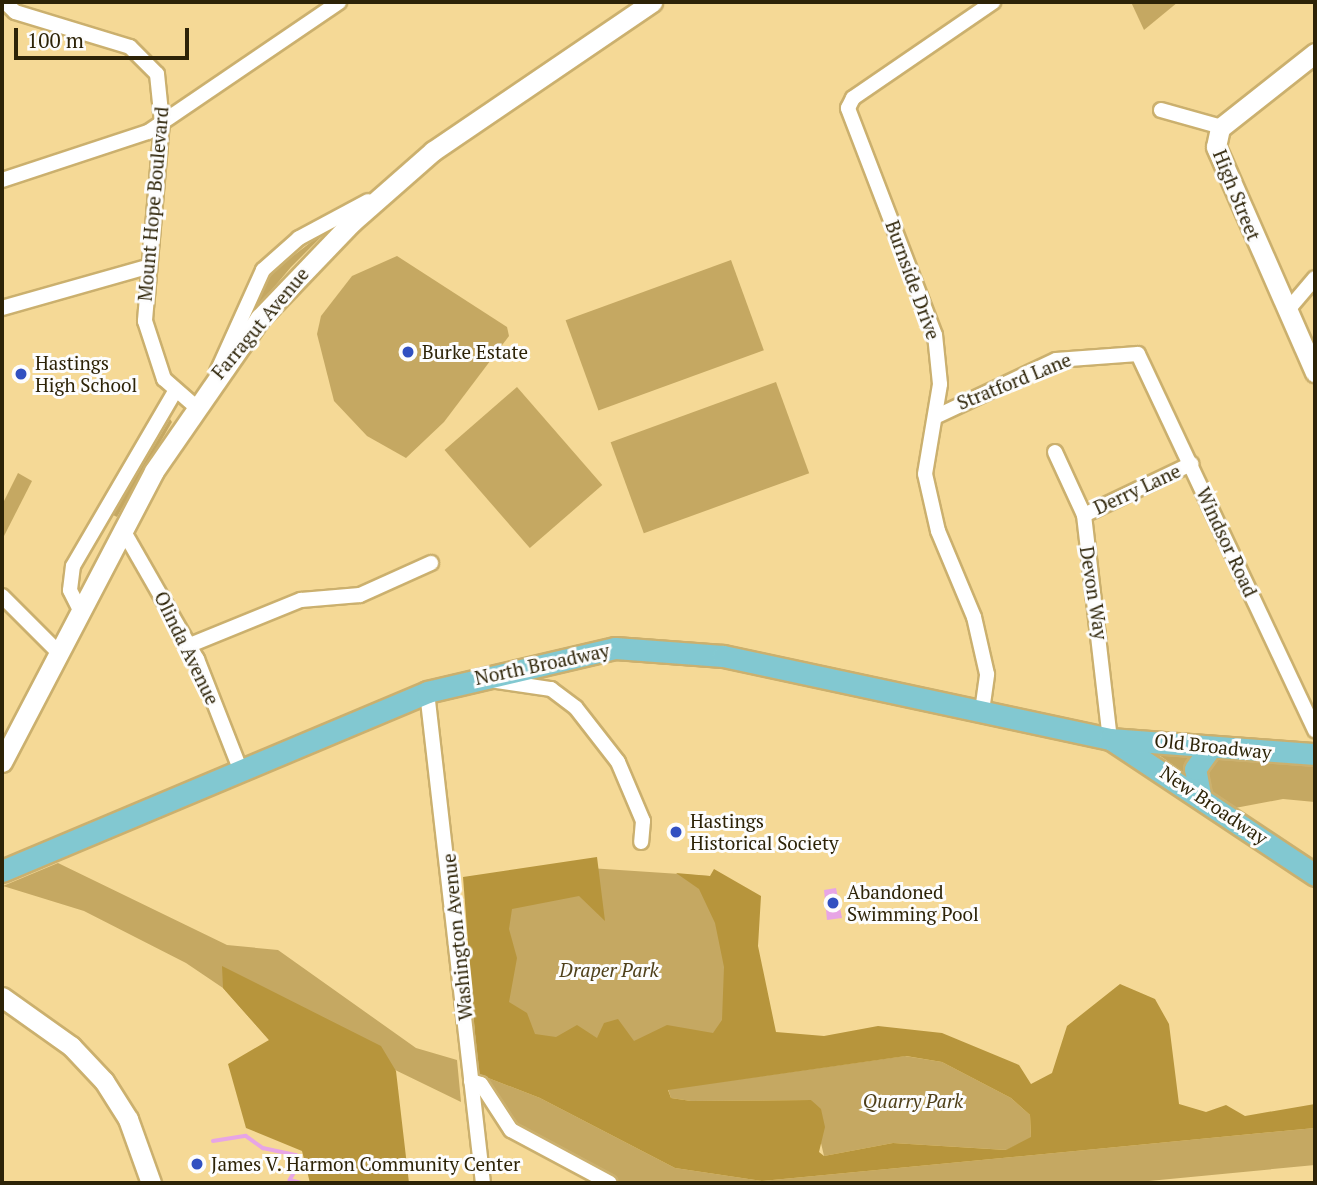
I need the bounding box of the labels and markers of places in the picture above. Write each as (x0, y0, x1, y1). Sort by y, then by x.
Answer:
place label: Burke Estate (422, 341, 528, 363)
marker: Burke Estate (400, 344, 416, 360)
place label: Hastings High School (35, 352, 137, 396)
marker: Hastings High School (13, 366, 29, 382)
place label: Hastings Historical Society (690, 810, 839, 854)
marker: Hastings Historical Society (668, 824, 684, 840)
place label: Abandoned Swimming Pool (847, 881, 979, 925)
marker: Abandoned Swimming Pool (825, 895, 841, 911)
place label: James V. Harmon Community Center (211, 1153, 522, 1175)
marker: James V. Harmon Community Center (189, 1156, 205, 1172)

